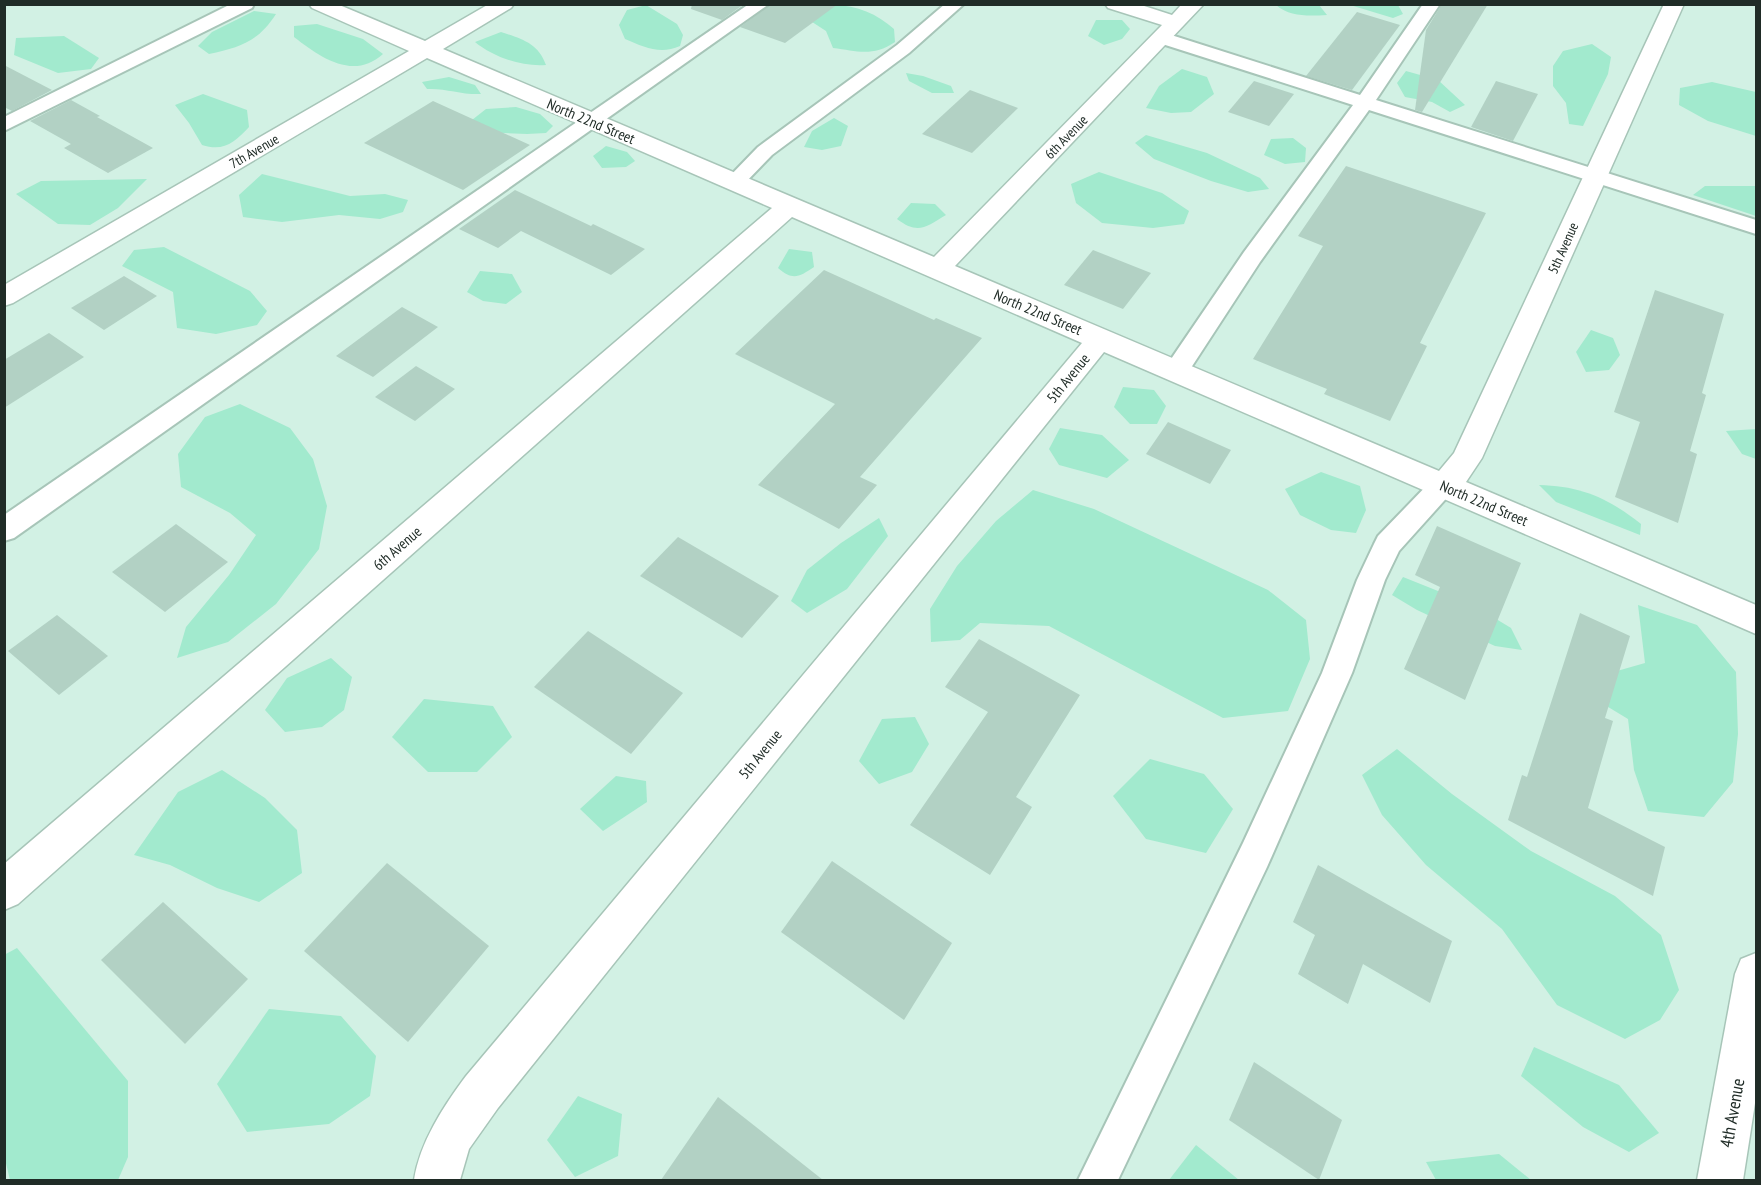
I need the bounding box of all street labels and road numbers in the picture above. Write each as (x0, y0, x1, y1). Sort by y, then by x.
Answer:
street label: North 22nd Street (544, 94, 638, 148)
street label: 6th Avenue (1041, 111, 1091, 163)
street label: 7th Avenue (226, 130, 282, 172)
street label: 5th Avenue (1544, 219, 1582, 276)
street label: North 22nd Street (991, 285, 1085, 339)
street label: 5th Avenue (1042, 349, 1094, 407)
street label: North 22nd Street (1437, 476, 1531, 530)
street label: 6th Avenue (369, 522, 425, 574)
street label: 5th Avenue (734, 725, 786, 783)
street label: 4th Avenue (1715, 1077, 1749, 1149)

